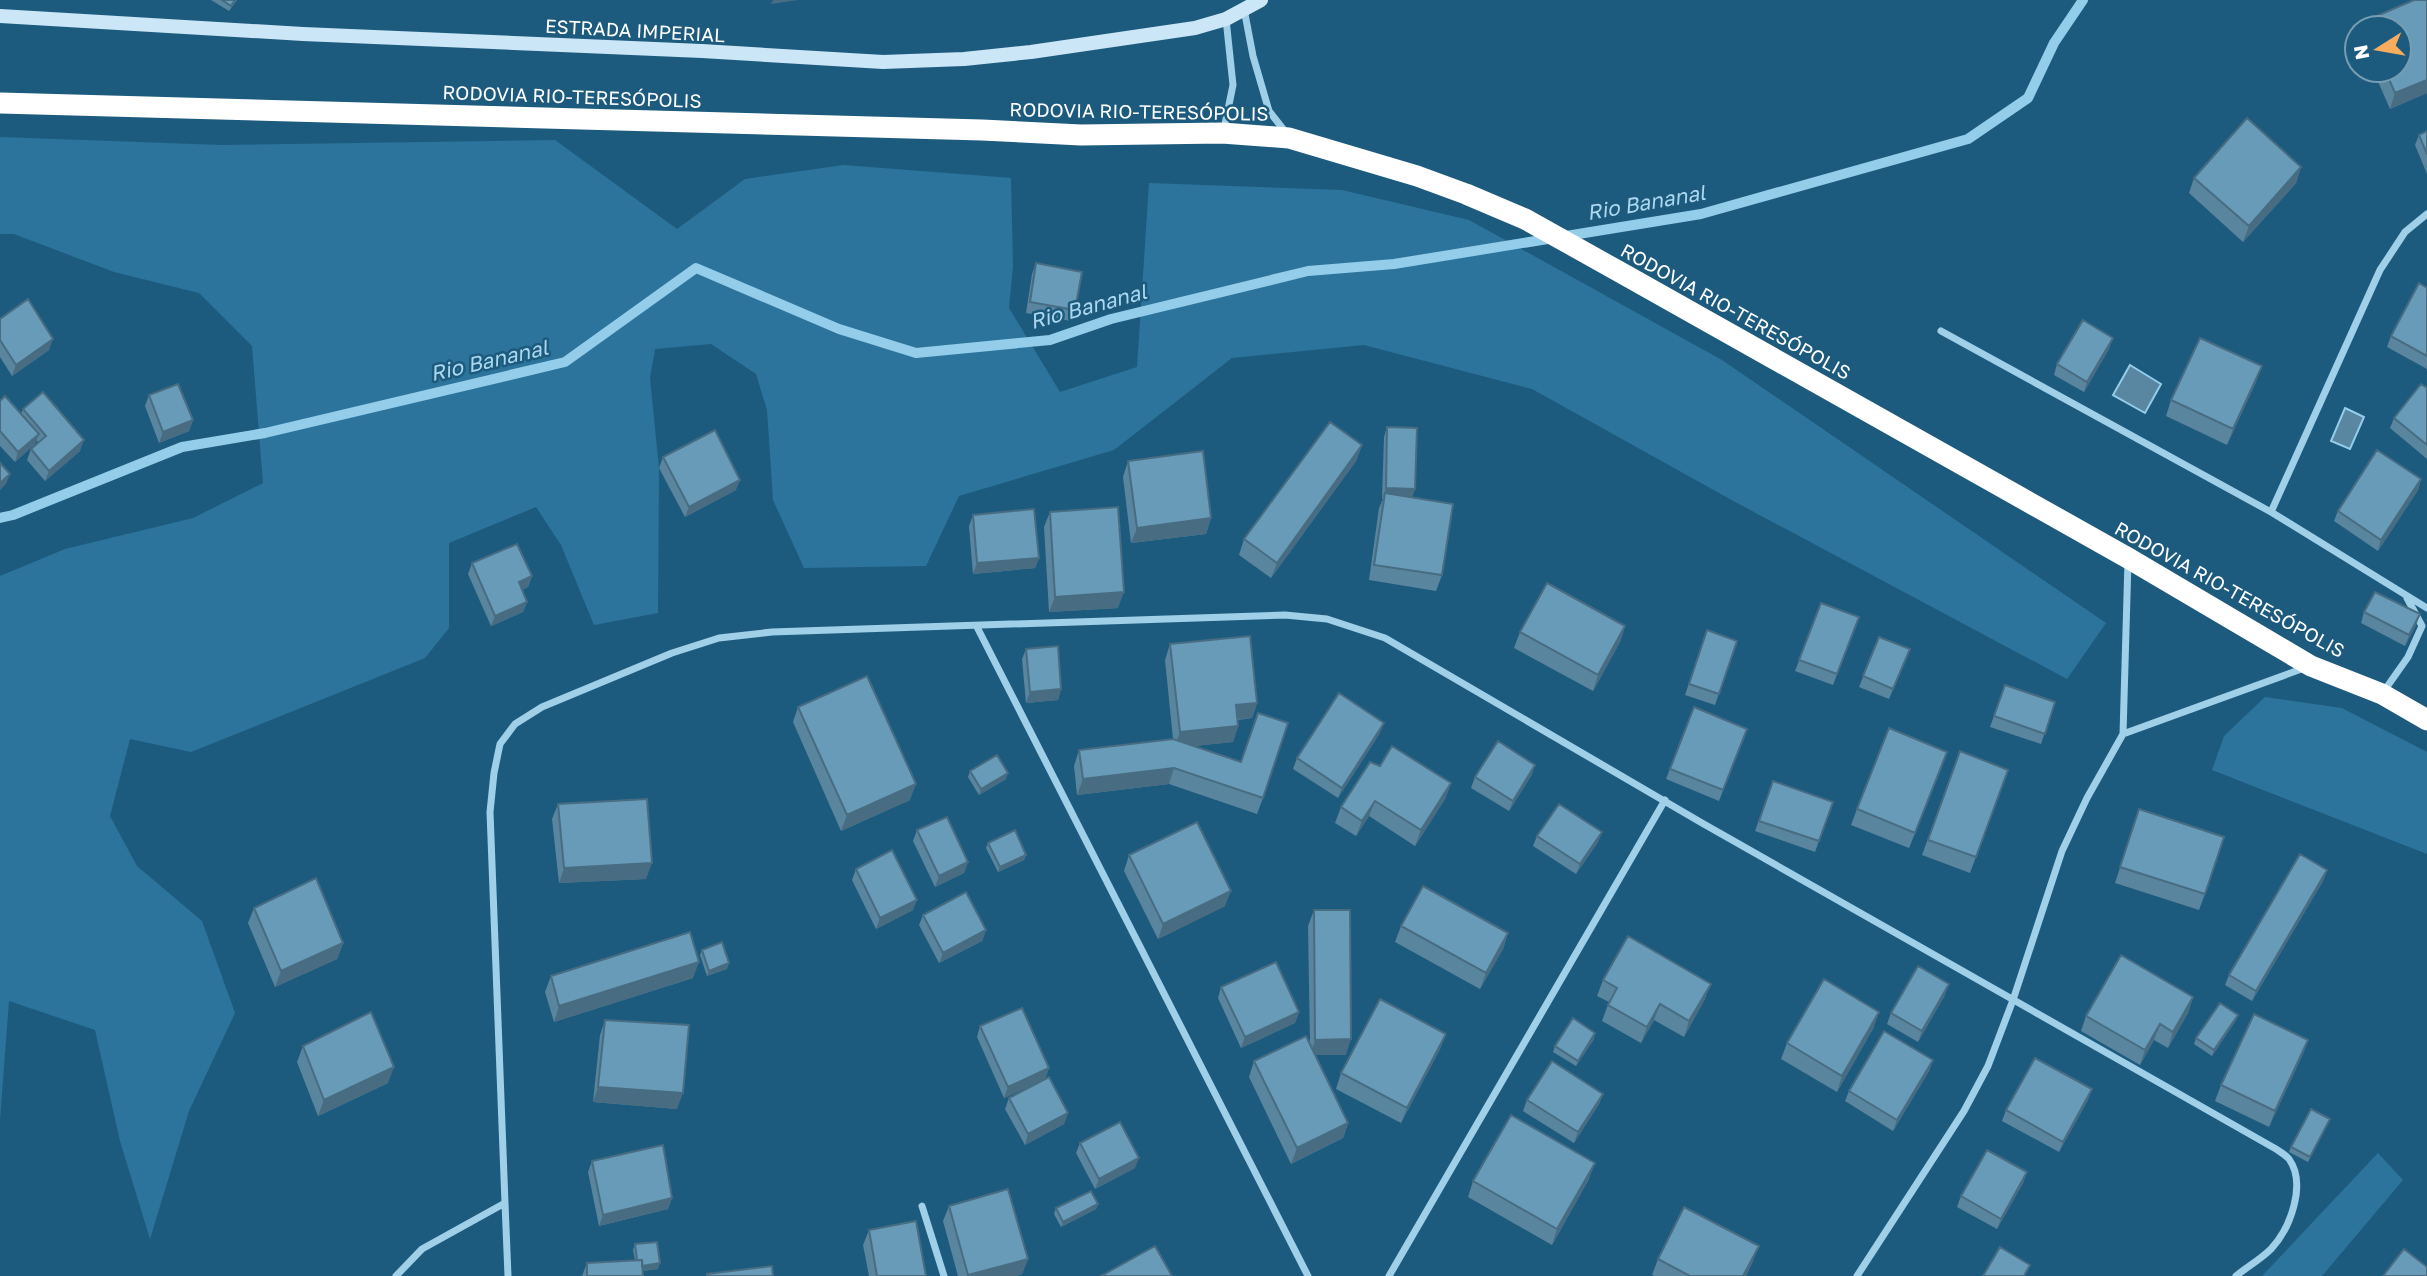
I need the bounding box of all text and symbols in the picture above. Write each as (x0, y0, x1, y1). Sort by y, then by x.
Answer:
street label: ESTRADA IMPERIAL (544, 14, 726, 46)
north arrow (2343, 14, 2413, 84)
text: N (2348, 43, 2373, 62)
street label: RODOVIA RIO-TERESÓPOLIS (442, 80, 702, 112)
street label: RODOVIA RIO-TERESÓPOLIS (1009, 97, 1269, 125)
water label: Rio Bananal (1585, 179, 1709, 225)
street label: RODOVIA RIO-TERESÓPOLIS (1617, 238, 1855, 384)
water label: Rio Bananal (1027, 278, 1151, 334)
water label: Rio Bananal (428, 334, 552, 386)
street label: RODOVIA RIO-TERESÓPOLIS (2111, 516, 2349, 662)

